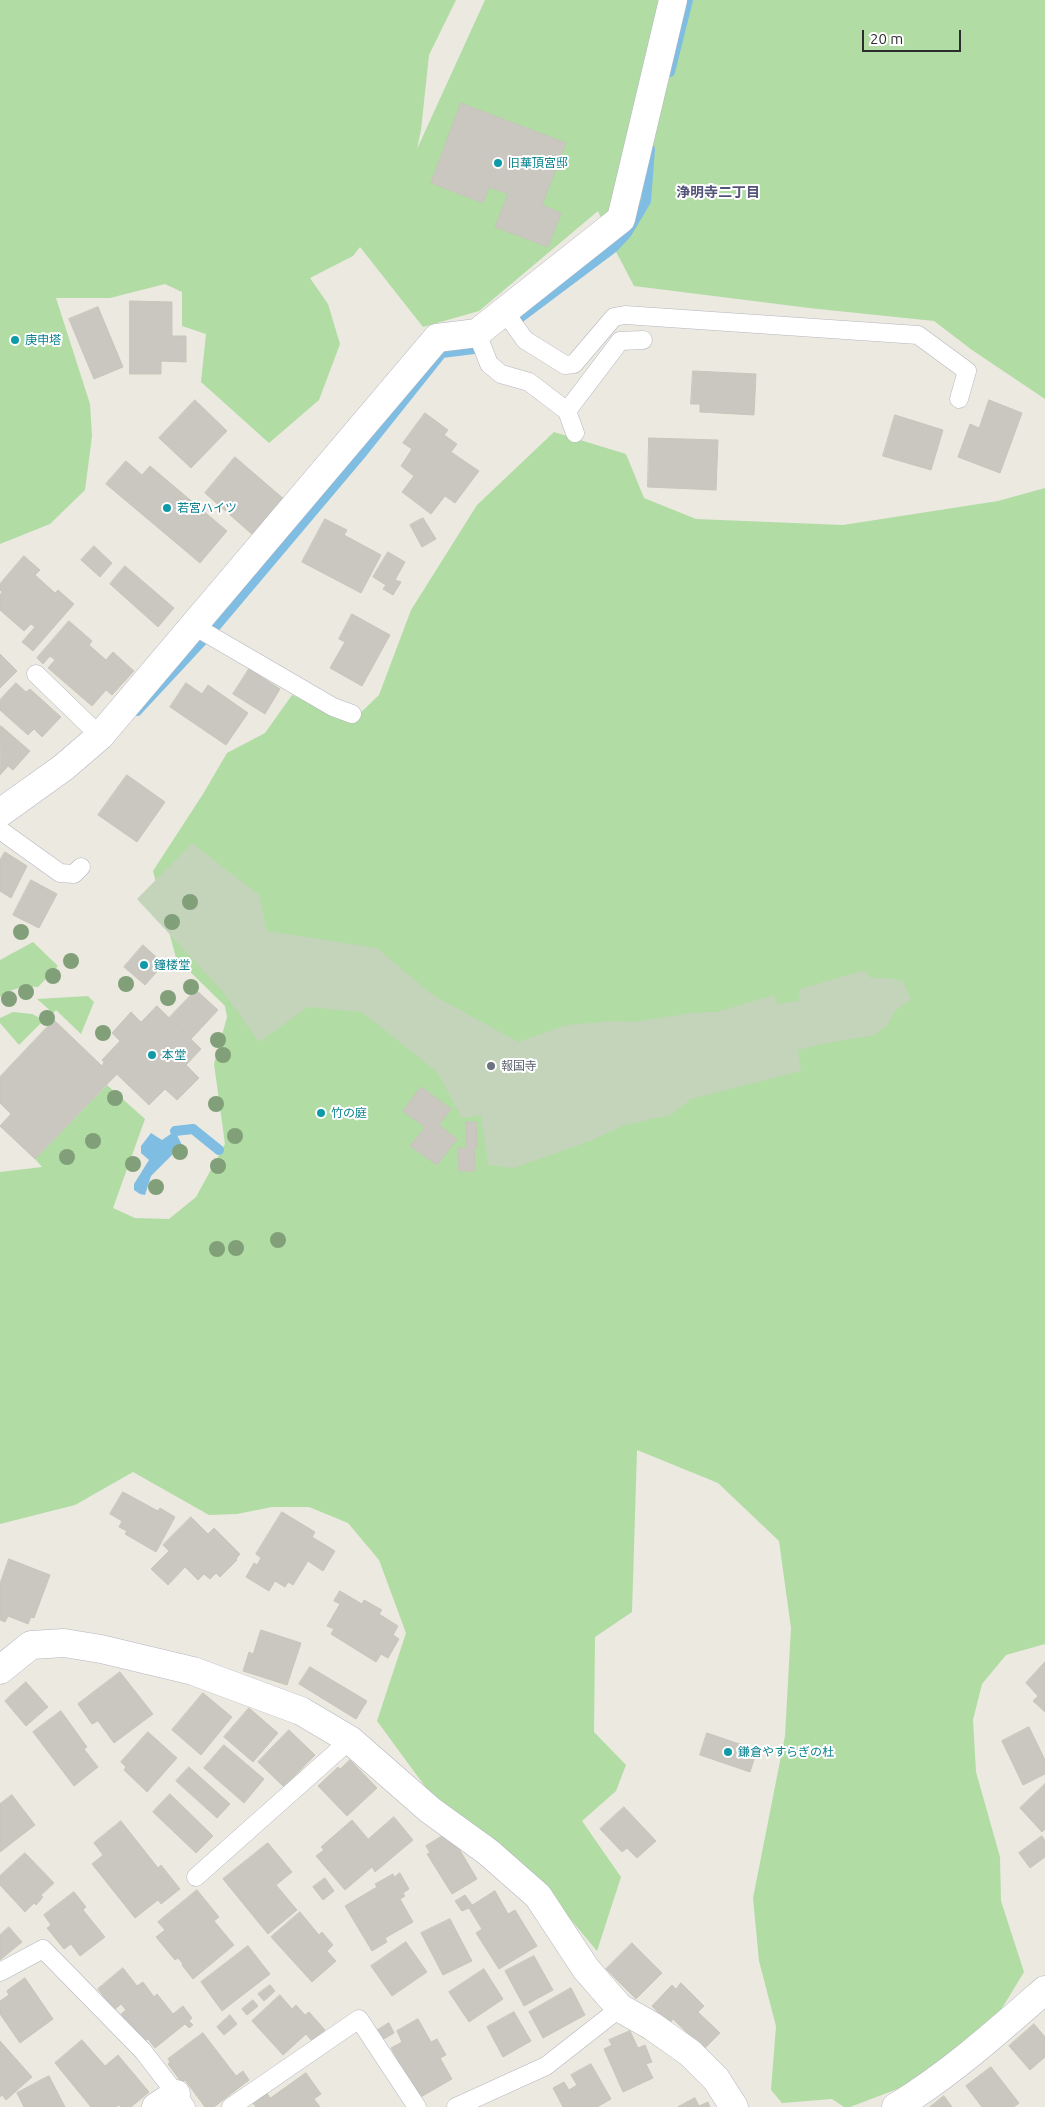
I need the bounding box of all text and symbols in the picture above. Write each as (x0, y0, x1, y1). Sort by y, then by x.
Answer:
scale bar (865, 20, 964, 52)
text: 20 m (870, 30, 903, 47)
place label: 旧華頂宮邸 (508, 156, 568, 170)
marker: 旧華頂宮邸 (492, 157, 504, 169)
district label: 浄明寺二丁目 (676, 184, 760, 200)
place label: 庚申塔 (25, 333, 61, 347)
marker: 庚申塔 (9, 334, 21, 346)
place label: 若宮ハイツ (177, 501, 237, 515)
marker: 若宮ハイツ (161, 502, 173, 514)
place label: 鐘楼堂 (154, 958, 190, 972)
marker: 鐘楼堂 (138, 959, 150, 971)
place label: 本堂 (162, 1048, 186, 1062)
marker: 本堂 (146, 1049, 158, 1061)
place label: 報国寺 (501, 1059, 537, 1073)
marker: 報国寺 (485, 1060, 497, 1072)
place label: 竹の庭 (331, 1106, 367, 1120)
marker: 竹の庭 (315, 1107, 327, 1119)
place label: 鎌倉やすらぎの杜 (738, 1745, 834, 1759)
marker: 鎌倉やすらぎの杜 (722, 1746, 734, 1758)

